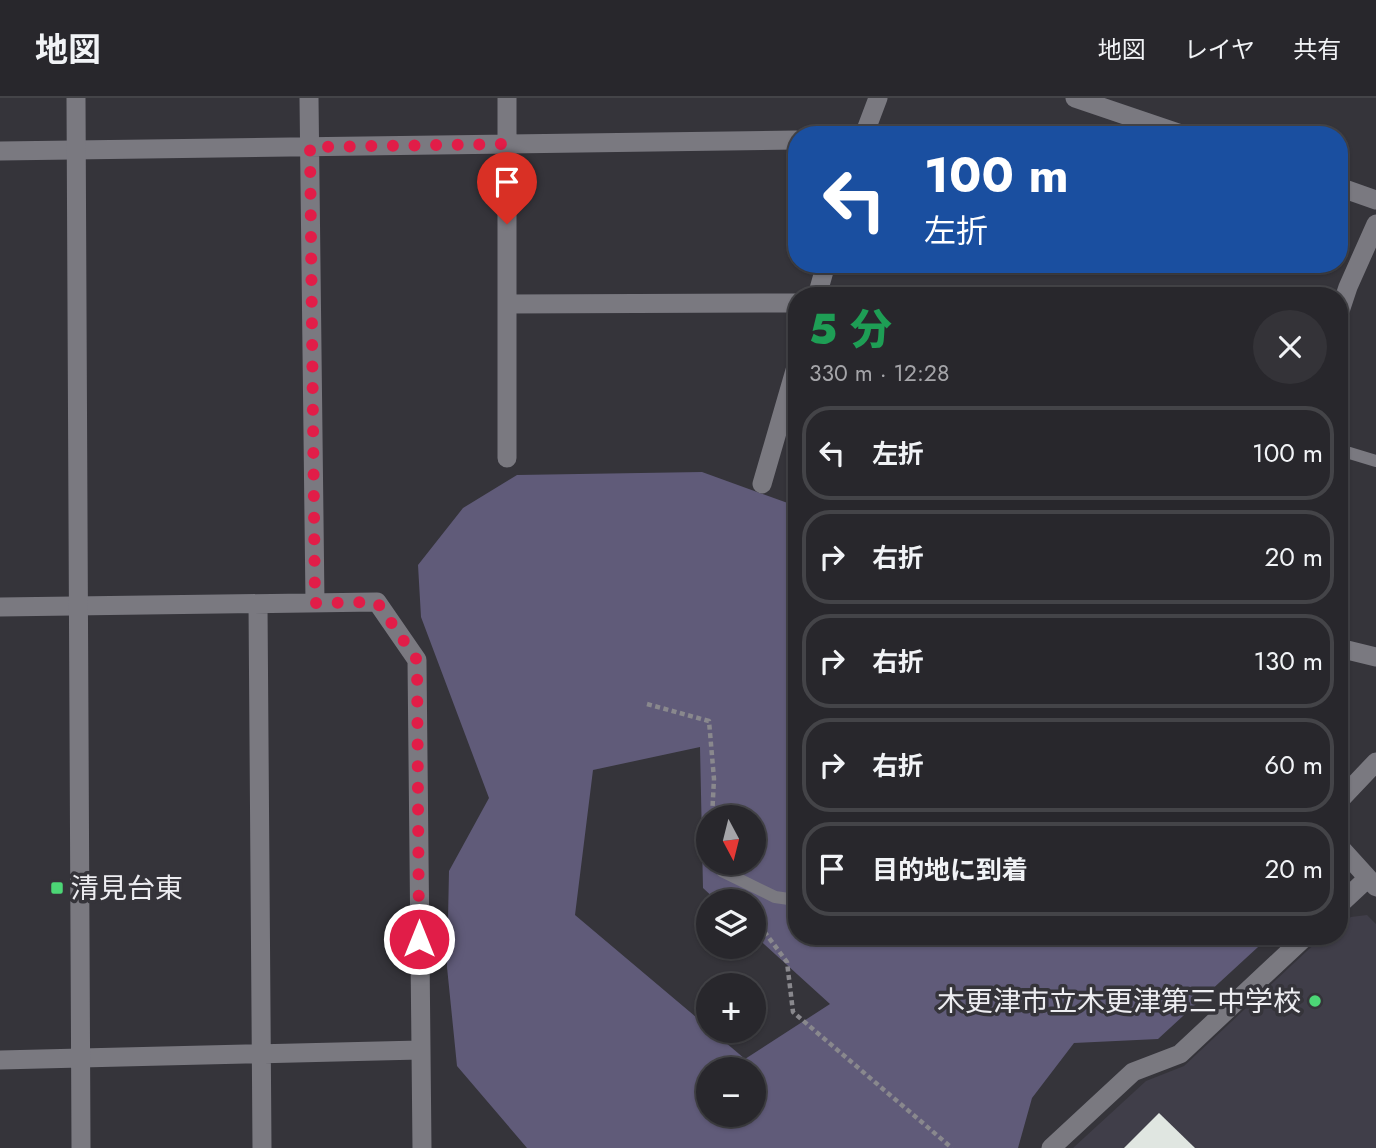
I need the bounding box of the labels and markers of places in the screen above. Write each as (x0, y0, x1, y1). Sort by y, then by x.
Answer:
pin (477, 152, 537, 224)
place label: 清見台東 (71, 868, 183, 909)
marker: 清見台東 (49, 880, 65, 896)
place label: 木更津市立木更津第三中学校 (937, 981, 1301, 1022)
marker: 木更津市立木更津第三中学校 (1307, 993, 1323, 1009)

